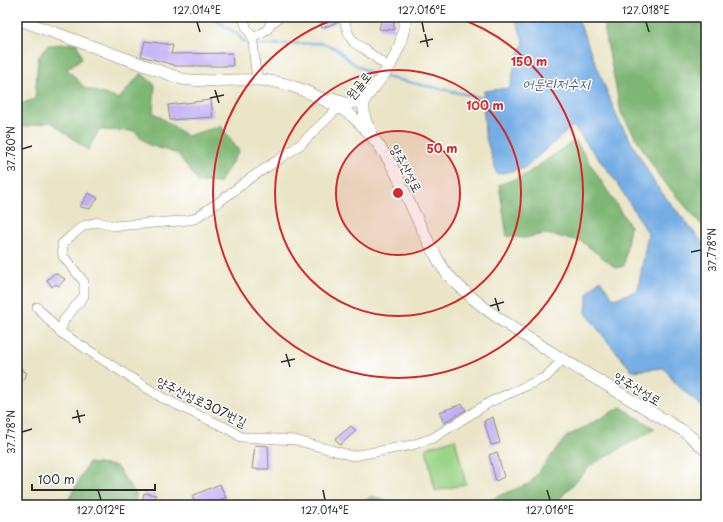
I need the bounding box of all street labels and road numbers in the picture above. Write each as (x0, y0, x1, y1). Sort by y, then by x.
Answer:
street label: 원골로 (341, 67, 375, 103)
street label: 양주산성로 (386, 140, 428, 196)
street label: 양주산성로 (611, 366, 665, 410)
street label: 양주산성로307번길 (154, 371, 250, 431)

